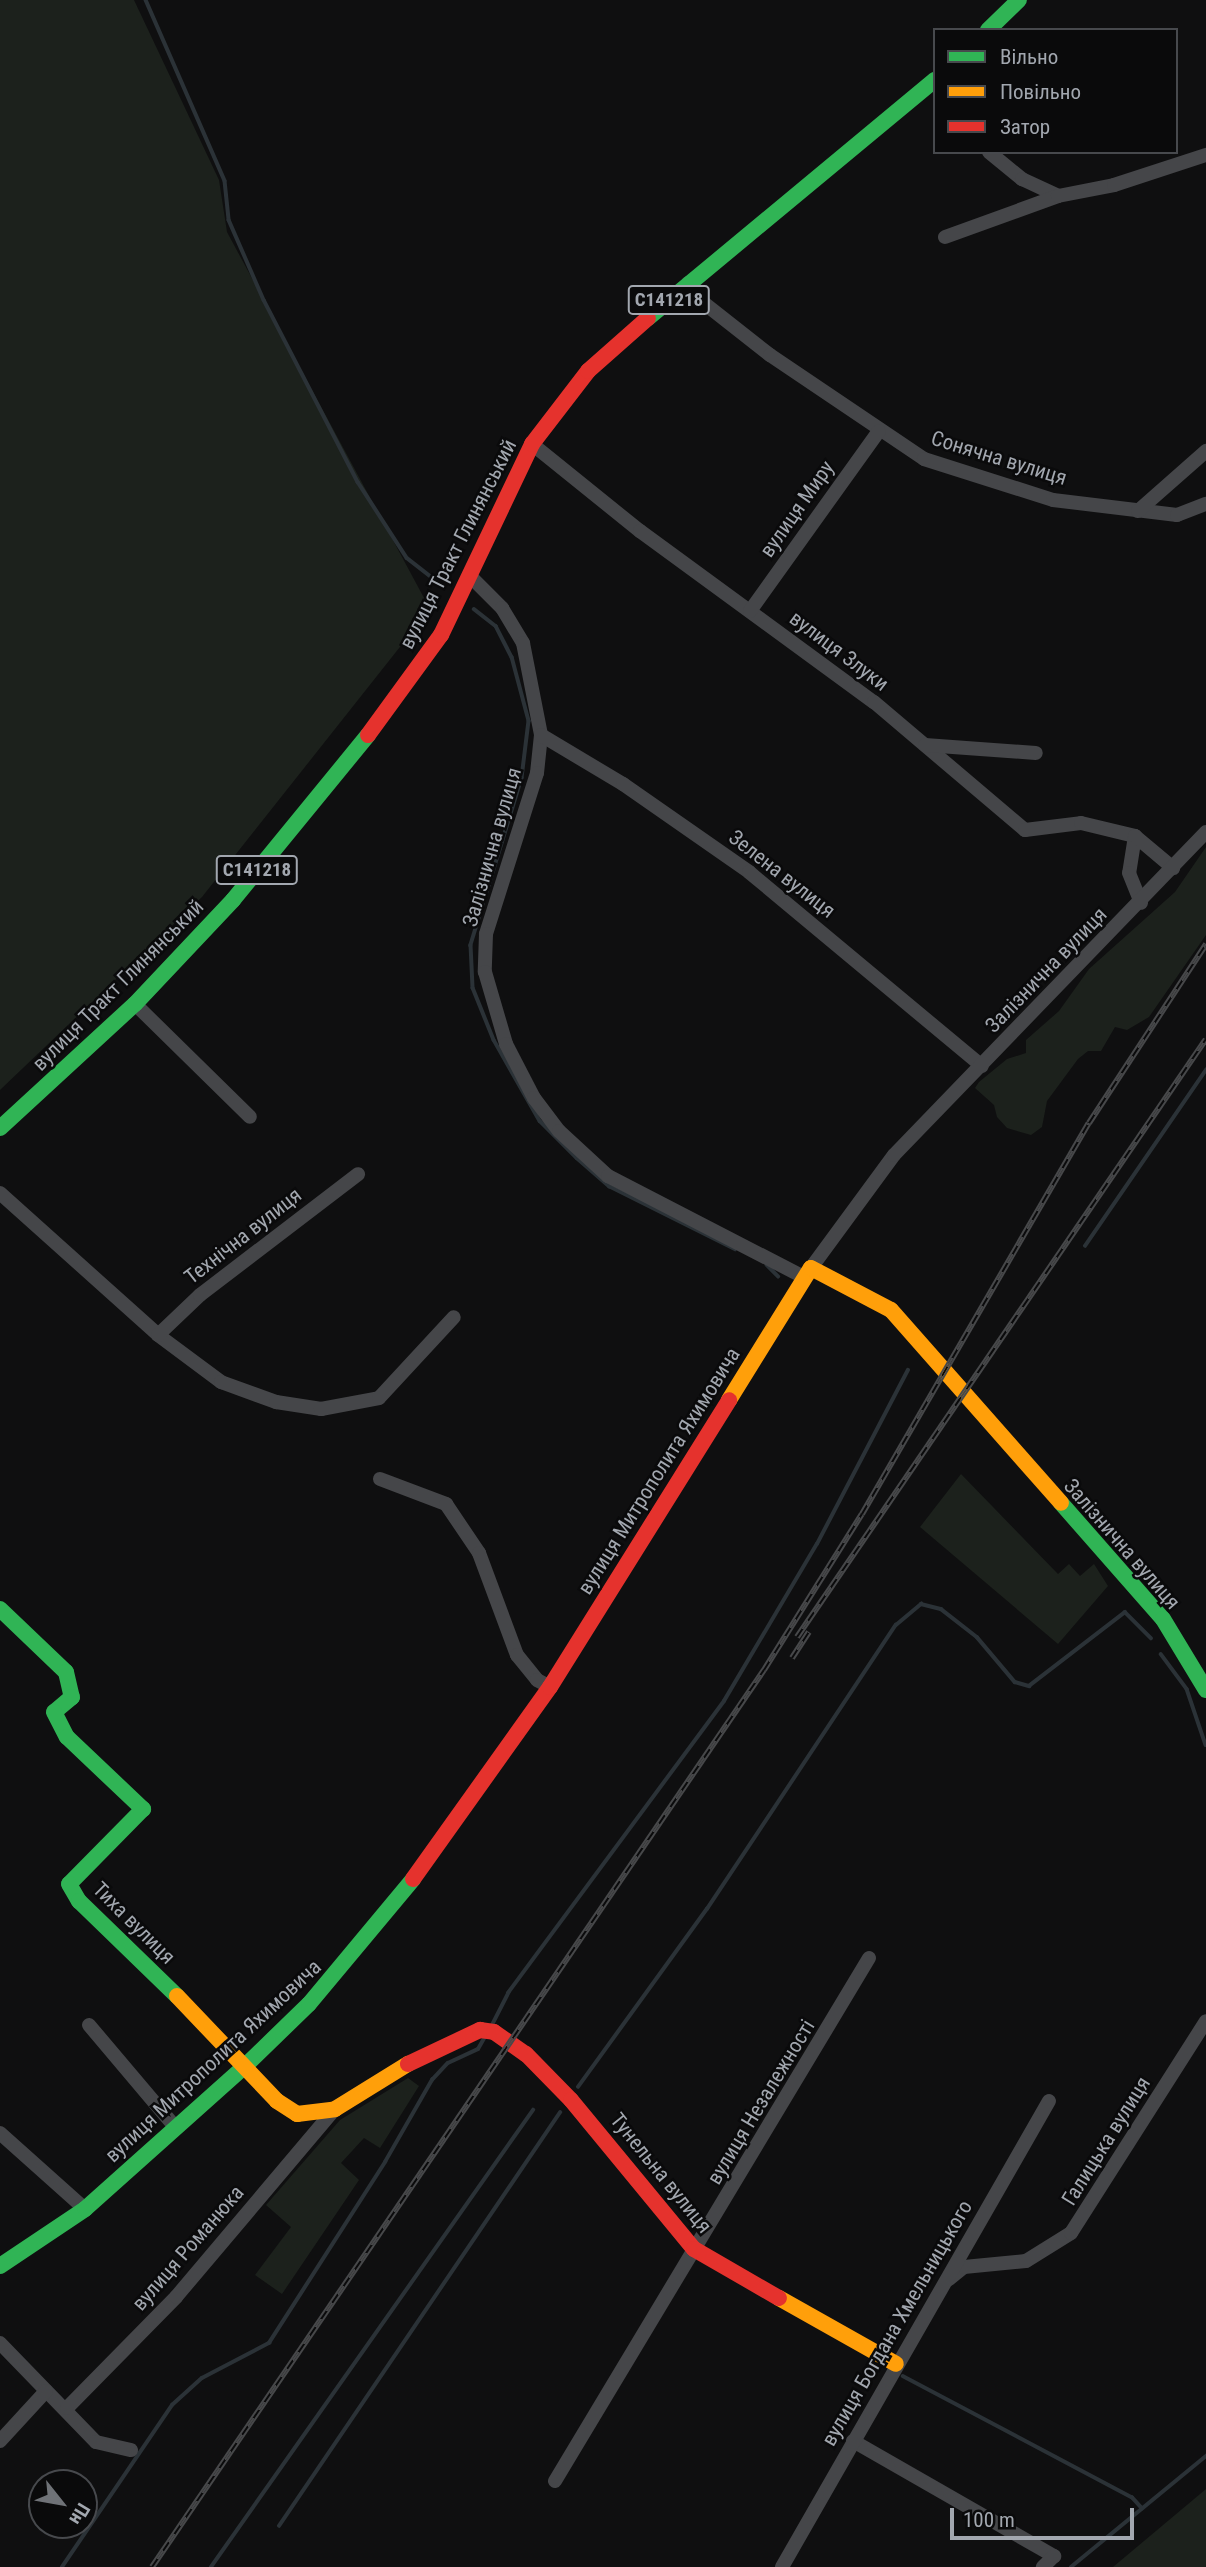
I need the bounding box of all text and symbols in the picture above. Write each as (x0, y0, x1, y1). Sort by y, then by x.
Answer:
legend (933, 28, 1178, 154)
text: Вільно (1000, 45, 1058, 69)
text: Повільно (1000, 80, 1081, 104)
text: Затор (1000, 115, 1050, 139)
road number: С141218 (627, 284, 711, 316)
street label: Сонячна вулиця (928, 425, 1070, 491)
street label: вулиця Тракт Глинянський (394, 435, 522, 653)
street label: вулиця Миру (755, 456, 839, 562)
street label: вулиця Злуки (785, 606, 893, 696)
street label: Залізнична вулиця (457, 765, 527, 929)
street label: Зелена вулиця (724, 825, 840, 923)
road number: С141218 (215, 855, 299, 886)
street label: вулиця Тракт Глинянський (27, 894, 209, 1076)
street label: Залізнична вулиця (980, 902, 1112, 1038)
street label: Технічна вулиця (179, 1182, 307, 1290)
street label: вулиця Митрополита Яхимовича (573, 1343, 745, 1599)
street label: Залізнична вулиця (1059, 1474, 1185, 1614)
street label: Тиха вулиця (88, 1877, 180, 1969)
street label: вулиця Митрополита Яхимовича (100, 1954, 326, 2168)
street label: вулиця Незалежності (702, 2015, 820, 2189)
street label: Галицька вулиця (1056, 2072, 1156, 2210)
street label: Тунельна вулиця (605, 2108, 717, 2238)
street label: вулиця Романюка (127, 2180, 249, 2316)
street label: вулиця Богдана Хмельницького (816, 2196, 978, 2450)
north arrow (28, 2469, 98, 2539)
scale bar (954, 2494, 1138, 2538)
text: Пн (64, 2499, 95, 2529)
text: 100 m (963, 2508, 1015, 2532)

